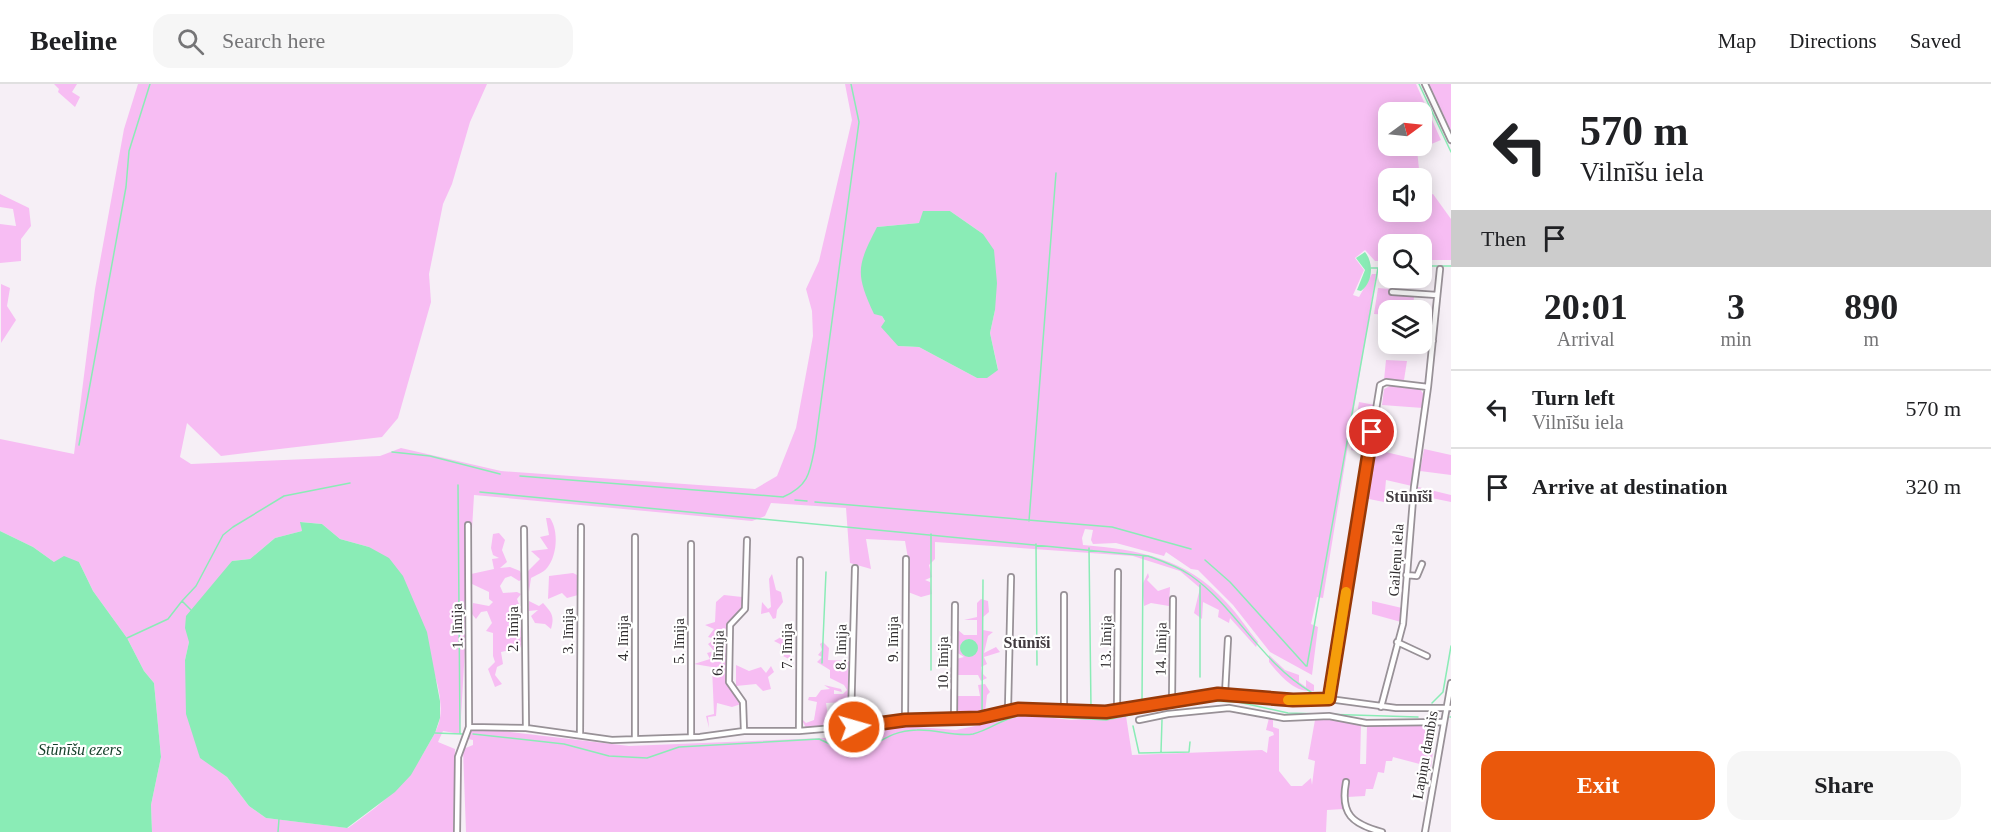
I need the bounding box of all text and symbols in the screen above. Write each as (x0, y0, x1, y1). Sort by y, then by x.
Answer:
search box (153, 14, 573, 68)
text: Beeline (30, 25, 117, 56)
icon: search (174, 25, 207, 58)
text: Search here (222, 28, 325, 53)
text: Map (1718, 29, 1756, 53)
text: Directions (1789, 29, 1877, 53)
text: Saved (1910, 29, 1961, 53)
north arrow (1378, 102, 1432, 156)
map controls (1378, 102, 1432, 354)
icon: left (1481, 108, 1559, 186)
text: 570 m (1580, 108, 1689, 154)
text: Vilnīšu iela (1580, 157, 1704, 187)
button: sound (1378, 168, 1432, 222)
icon: arrive (1538, 222, 1571, 255)
text: Then (1481, 226, 1526, 251)
button: search (1378, 234, 1432, 288)
text: 20:01 (1544, 287, 1628, 327)
text: 3 (1727, 287, 1745, 327)
text: 890 (1844, 287, 1898, 327)
button: layers (1378, 300, 1432, 354)
text: Arrival (1557, 328, 1615, 350)
text: min (1720, 328, 1752, 350)
text: m (1864, 328, 1879, 350)
text: Turn left (1532, 385, 1615, 410)
icon: left (1481, 393, 1514, 426)
text: 570 m (1905, 396, 1961, 421)
pin (1346, 406, 1397, 457)
text: Vilnīšu iela (1532, 411, 1624, 433)
icon: arrive (1355, 415, 1388, 448)
icon: arrive (1481, 471, 1514, 504)
text: Arrive at destination (1532, 474, 1728, 499)
text: 320 m (1905, 474, 1961, 499)
district label: Stūnīši (1385, 488, 1433, 505)
street label: Gaileņu iela (1385, 523, 1408, 597)
street label: 1. līnija (449, 603, 465, 649)
street label: 2. līnija (505, 606, 521, 652)
street label: 3. līnija (560, 608, 576, 654)
street label: 4. līnija (615, 615, 631, 661)
street label: 13. līnija (1098, 615, 1114, 669)
street label: 9. līnija (885, 616, 901, 662)
street label: 5. līnija (671, 618, 687, 664)
street label: 14. līnija (1153, 622, 1169, 676)
street label: 7. līnija (779, 623, 795, 669)
street label: 8. līnija (833, 624, 849, 670)
street label: 6. līnija (709, 629, 727, 676)
district label: Stūnīši (1003, 634, 1051, 651)
street label: 10. līnija (935, 636, 951, 690)
position arrow (822, 695, 886, 759)
street label: Lapiņu dambis (1409, 709, 1442, 801)
water label: Stūnīšu ezers (38, 741, 122, 758)
button: Exit (1481, 751, 1715, 820)
button: Share (1727, 751, 1961, 820)

